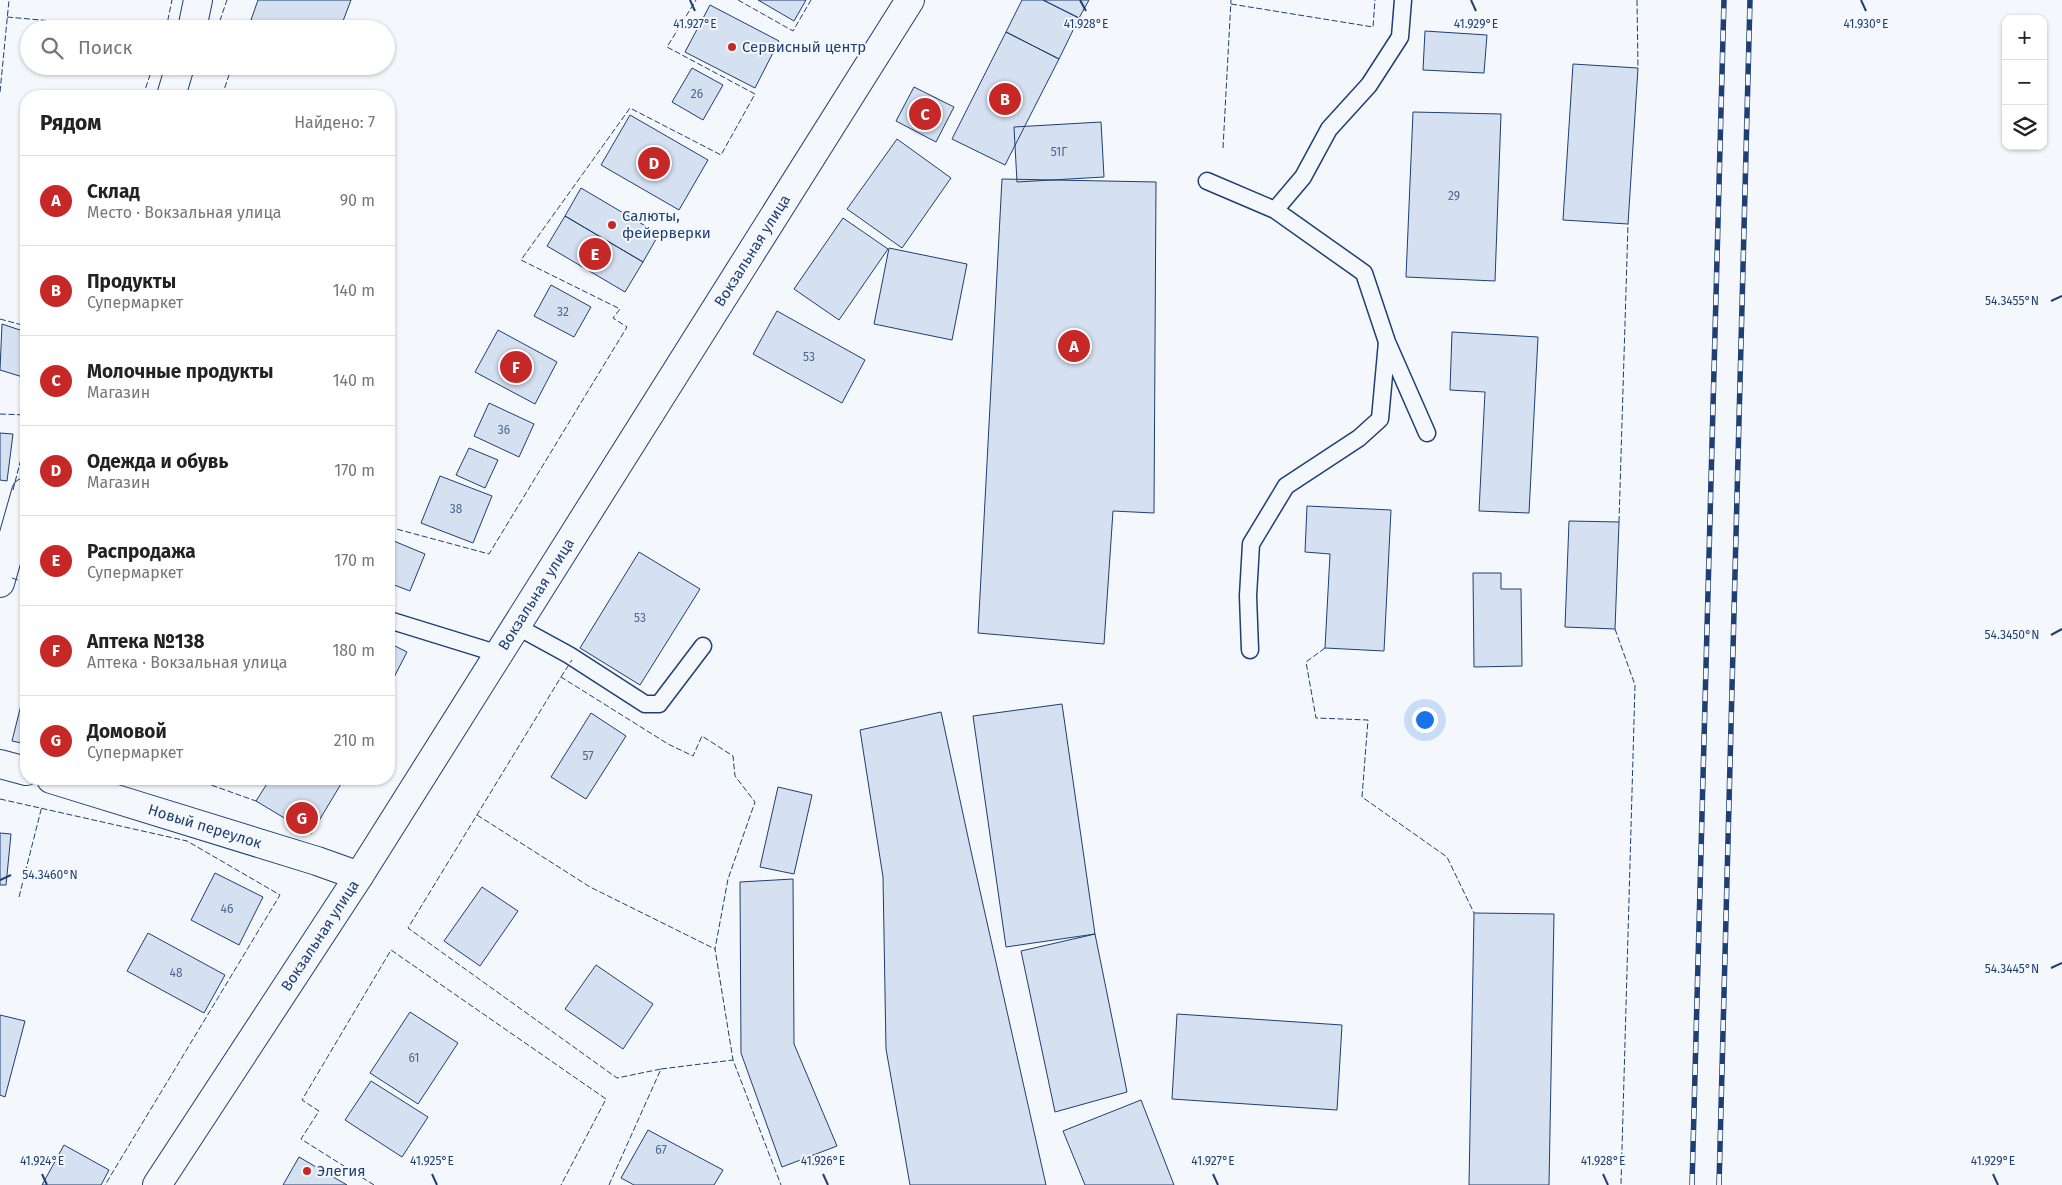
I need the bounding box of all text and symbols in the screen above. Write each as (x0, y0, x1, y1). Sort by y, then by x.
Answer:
map controls (2002, 15, 2047, 150)
button: + (2002, 15, 2047, 60)
text: 41.927°E (673, 17, 717, 31)
text: 41.928°E (1064, 17, 1108, 31)
text: 41.929°E (1454, 17, 1498, 31)
text: 41.930°E (1844, 17, 1888, 31)
search box (20, 20, 395, 75)
icon: search (38, 34, 66, 62)
text: Поиск (78, 36, 132, 59)
place label: Сервисный центр (742, 38, 866, 56)
marker: Сервисный центр (726, 41, 738, 53)
button: − (2002, 60, 2047, 105)
pin: B (989, 80, 1021, 118)
house number: 26 (691, 87, 703, 101)
pin: C (909, 95, 941, 133)
button: layers (2002, 105, 2047, 150)
text: Рядом (40, 110, 101, 136)
text: Найдено: 7 (294, 113, 375, 132)
pin: D (638, 144, 670, 182)
house number: 51Г (1051, 145, 1067, 159)
text: Склад (87, 180, 140, 203)
house number: 29 (1448, 189, 1460, 203)
text: A (51, 191, 61, 210)
text: 90 m (340, 191, 375, 210)
street label: Вокзальная улица (710, 191, 794, 310)
text: Место · Вокзальная улица (87, 203, 282, 222)
place label: Салюты, фейерверки (622, 207, 711, 242)
marker: Салюты, фейерверки (606, 219, 618, 231)
pin: E (579, 235, 611, 273)
text: Продукты (87, 270, 176, 293)
text: B (51, 281, 61, 300)
text: 140 m (333, 281, 375, 300)
text: Супермаркет (87, 293, 183, 312)
text: 54.3455°N (1985, 294, 2039, 308)
house number: 32 (557, 305, 569, 319)
pin: A (1058, 327, 1090, 365)
pin: F (500, 348, 532, 386)
house number: 53 (803, 350, 815, 364)
text: Молочные продукты (87, 360, 273, 383)
text: C (51, 371, 61, 390)
text: 140 m (333, 371, 375, 390)
text: Магазин (87, 383, 150, 402)
house number: 36 (498, 423, 510, 437)
text: Одежда и обувь (87, 450, 228, 473)
text: D (51, 461, 61, 480)
text: 170 m (334, 461, 375, 480)
text: Магазин (87, 473, 150, 492)
house number: 38 (450, 502, 463, 516)
street label: Вокзальная улица (494, 535, 578, 654)
text: Распродажа (87, 540, 196, 563)
text: E (52, 551, 60, 570)
text: 170 m (334, 551, 375, 570)
text: Супермаркет (87, 563, 183, 582)
house number: 53 (634, 611, 646, 625)
text: 54.3450°N (1985, 628, 2039, 642)
text: Аптека №138 (87, 630, 205, 653)
text: F (52, 641, 60, 660)
text: 180 m (332, 641, 375, 660)
text: Аптека · Вокзальная улица (87, 653, 287, 672)
your location (1412, 707, 1438, 733)
text: Домовой (87, 720, 167, 743)
text: G (51, 731, 61, 750)
text: 210 m (334, 731, 375, 750)
text: Супермаркет (87, 743, 183, 762)
house number: 57 (582, 749, 594, 763)
pin: G (286, 799, 318, 837)
street label: Новый переулок (146, 800, 264, 852)
text: 54.3460°N (22, 868, 78, 882)
street label: Вокзальная улица (277, 877, 363, 994)
house number: 46 (221, 902, 233, 916)
text: 54.3445°N (1985, 962, 2039, 976)
house number: 48 (170, 966, 183, 980)
house number: 61 (408, 1051, 420, 1065)
house number: 67 (655, 1143, 667, 1157)
text: 41.924°E (20, 1154, 64, 1168)
text: 41.925°E (410, 1154, 454, 1168)
text: 41.926°E (801, 1154, 845, 1168)
text: 41.927°E (1191, 1154, 1235, 1168)
text: 41.928°E (1581, 1154, 1625, 1168)
text: 41.929°E (1971, 1154, 2015, 1168)
place label: Элегия (317, 1162, 365, 1180)
marker: Элегия (301, 1165, 313, 1177)

